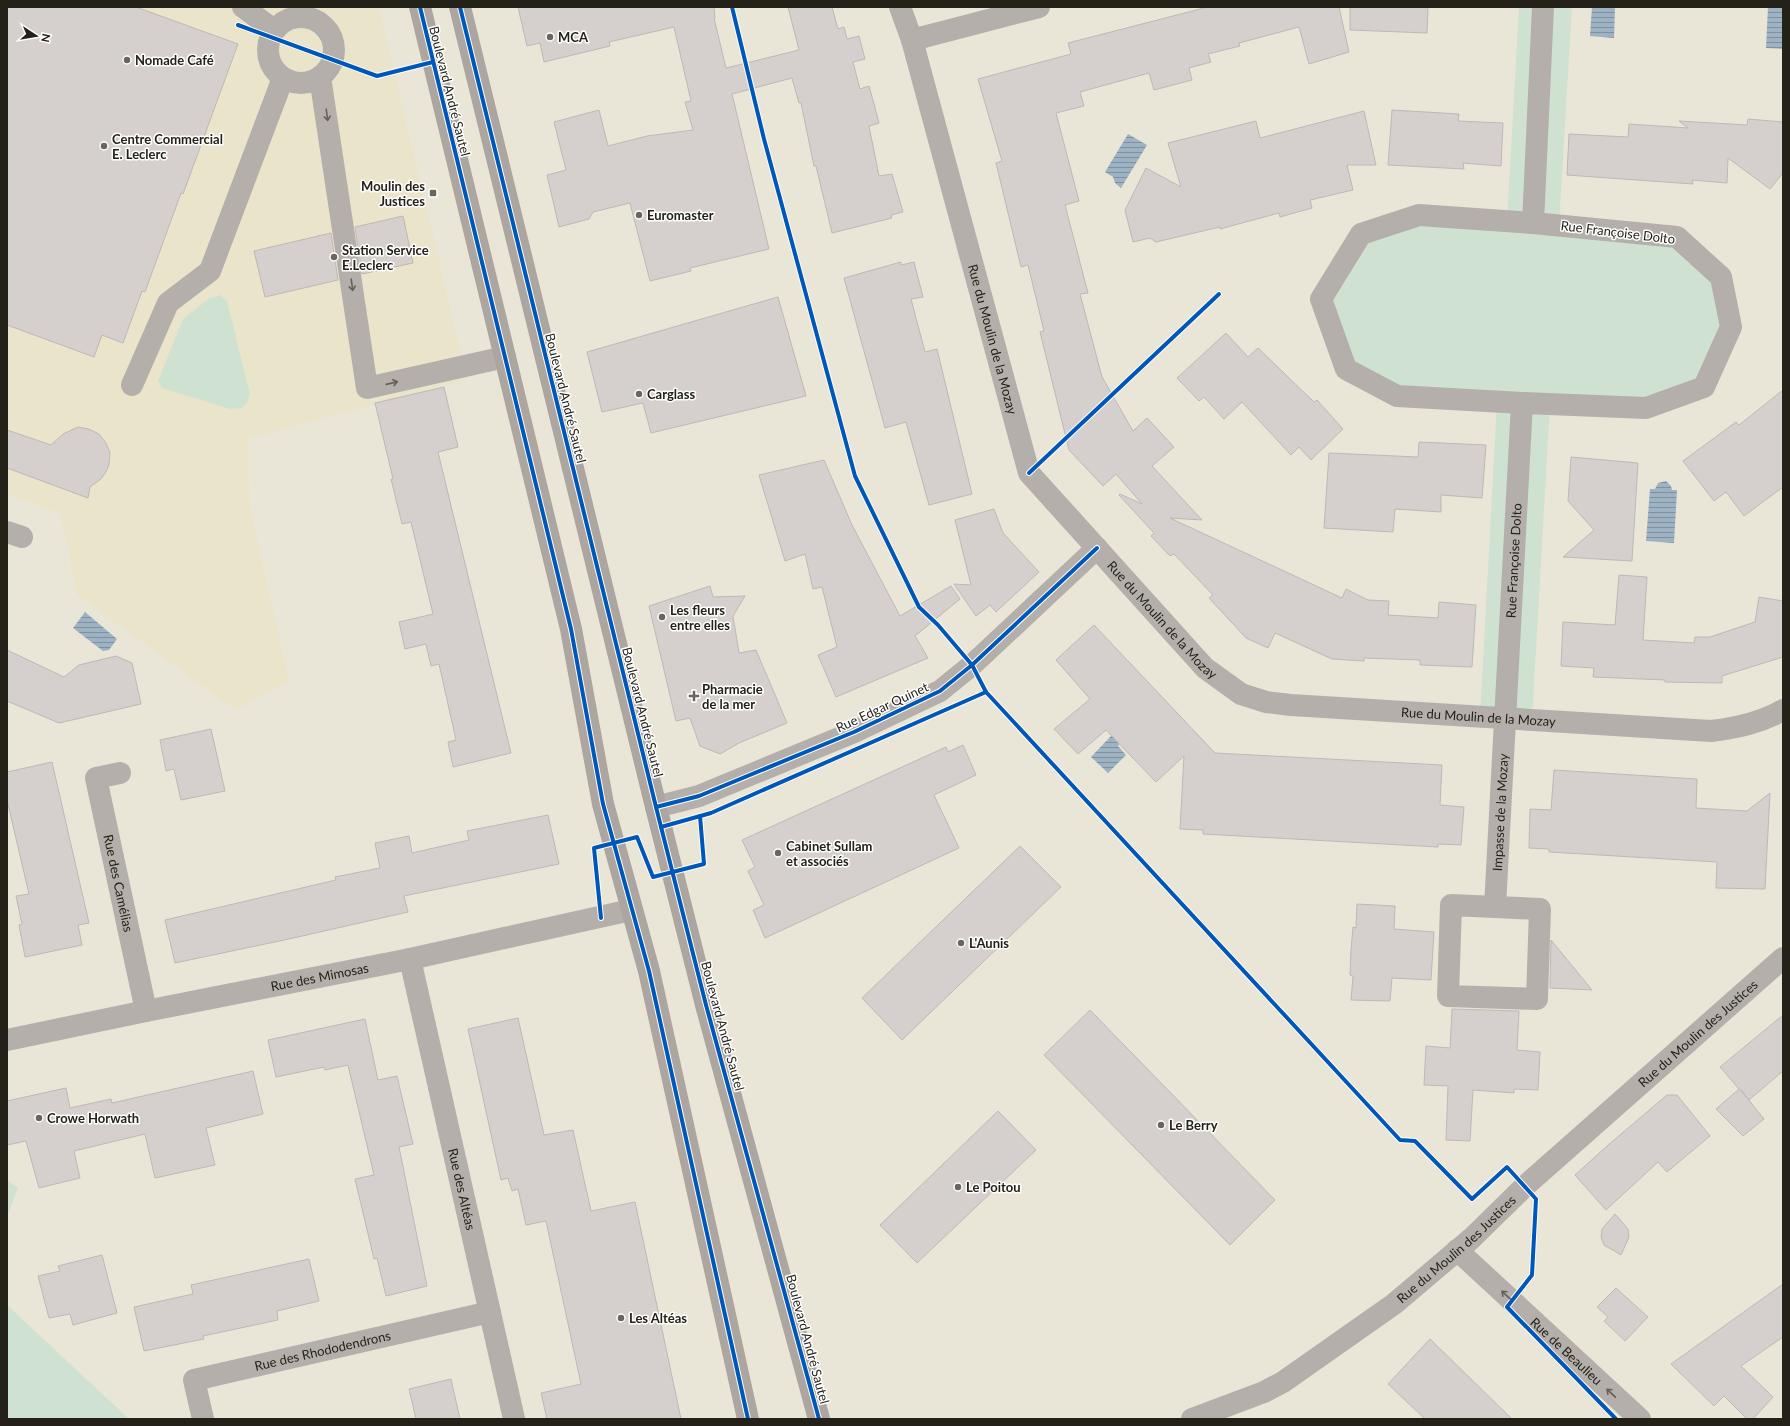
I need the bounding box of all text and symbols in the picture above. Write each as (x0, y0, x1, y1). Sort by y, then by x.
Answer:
north arrow (16, 16, 56, 56)
street label: Boulevard André Sautel (426, 24, 474, 158)
place label: MCA (558, 29, 589, 45)
marker: MCA (545, 32, 555, 42)
text: N (39, 33, 54, 44)
place label: Nomade Café (135, 52, 214, 68)
marker: Nomade Café (122, 55, 132, 65)
one-way arrow (323, 108, 331, 121)
place label: Centre Commercial E. Leclerc (112, 131, 223, 162)
marker: Centre Commercial E. Leclerc (99, 141, 109, 151)
place label: Moulin des Justices (361, 178, 425, 209)
marker: Moulin des Justices (428, 188, 438, 198)
place label: Euromaster (647, 207, 714, 223)
marker: Euromaster (634, 210, 644, 220)
street label: Rue Françoise Dolto (1560, 217, 1676, 247)
place label: Station Service E.Leclerc (342, 242, 429, 273)
marker: Station Service E.Leclerc (329, 252, 339, 262)
street label: Rue du Moulin de la Mozay (965, 262, 1021, 416)
one-way arrow (348, 278, 356, 291)
street label: Boulevard André Sautel (542, 331, 590, 465)
one-way arrow (385, 378, 398, 386)
place label: Carglass (647, 386, 695, 402)
marker: Carglass (634, 389, 644, 399)
street label: Rue Françoise Dolto (1502, 503, 1525, 619)
street label: Rue du Moulin de la Mozay (1104, 557, 1221, 682)
place label: Les fleurs entre elles (670, 602, 730, 633)
marker: Les fleurs entre elles (657, 612, 667, 622)
street label: Boulevard André Sautel (619, 645, 667, 779)
street label: Rue Edgar Quinet (833, 678, 931, 735)
place label: Pharmacie de la mer (702, 681, 763, 712)
marker: Pharmacie de la mer (689, 691, 699, 701)
street label: Rue du Moulin de la Mozay (1401, 704, 1557, 729)
street label: Impasse de la Mozay (1489, 753, 1511, 872)
street label: Rue des Camélias (100, 833, 137, 934)
place label: Cabinet Sullam et associés (786, 838, 872, 869)
marker: Cabinet Sullam et associés (773, 848, 783, 858)
place label: L'Aunis (969, 935, 1009, 951)
marker: L'Aunis (956, 938, 966, 948)
street label: Rue des Mimosas (269, 959, 370, 994)
street label: Boulevard André Sautel (698, 959, 748, 1093)
street label: Rue du Moulin des Justices (1635, 976, 1761, 1090)
place label: Crowe Horwath (47, 1110, 139, 1126)
marker: Crowe Horwath (34, 1113, 44, 1123)
place label: Le Berry (1169, 1117, 1218, 1133)
marker: Le Berry (1156, 1120, 1166, 1130)
street label: Rue des Altéas (445, 1147, 479, 1232)
place label: Le Poitou (966, 1179, 1021, 1195)
marker: Le Poitou (953, 1182, 963, 1192)
street label: Rue du Moulin des Justices (1393, 1192, 1519, 1306)
street label: Boulevard André Sautel (783, 1272, 833, 1406)
one-way arrow (1501, 1290, 1511, 1299)
place label: Les Altéas (629, 1310, 687, 1326)
marker: Les Altéas (616, 1313, 626, 1323)
street label: Rue de Beaulieu (1527, 1314, 1606, 1388)
street label: Rue des Rhododendrons (253, 1327, 393, 1374)
one-way arrow (1606, 1388, 1616, 1397)

